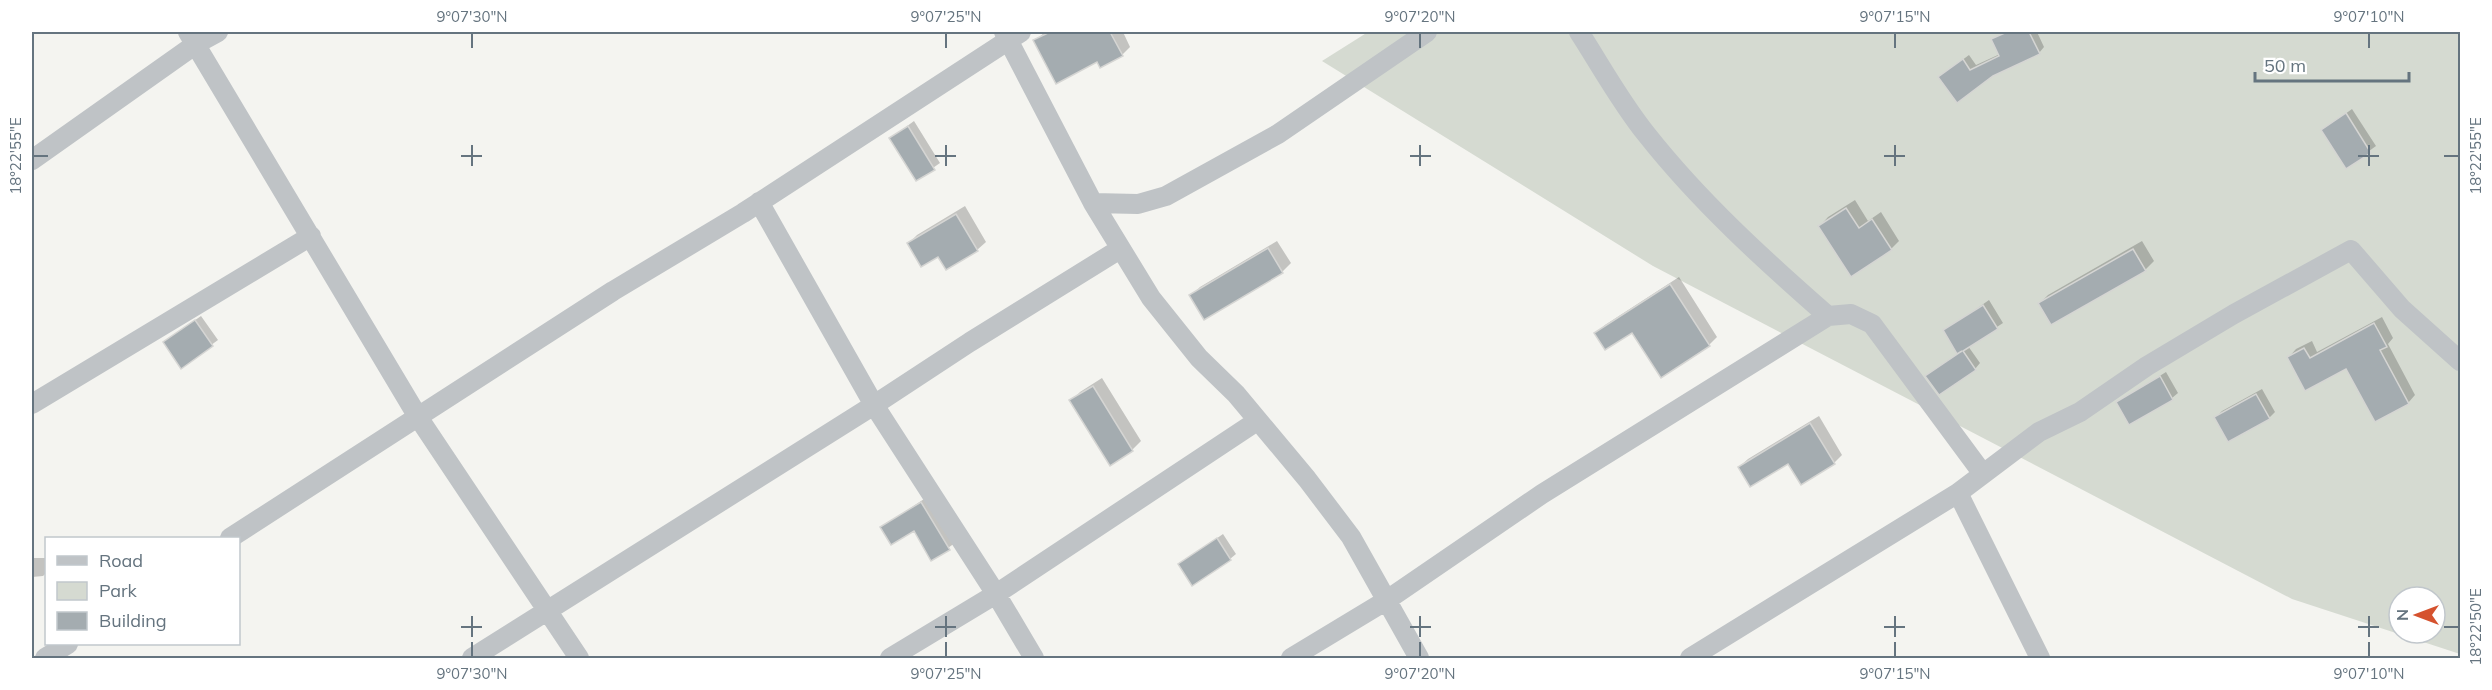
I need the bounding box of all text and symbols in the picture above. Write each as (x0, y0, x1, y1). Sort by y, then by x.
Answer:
text: 9°07'30"N (437, 7, 507, 26)
text: 9°07'25"N (911, 7, 981, 26)
text: 9°07'20"N (1385, 7, 1455, 26)
text: 9°07'15"N (1860, 7, 1930, 26)
text: 9°07'10"N (2334, 7, 2404, 26)
scale bar (2255, 45, 2410, 83)
text: 50 m (2264, 54, 2306, 77)
text: 18°22'55"E (6, 117, 25, 195)
text: 18°22'55"E (2466, 117, 2485, 195)
legend (45, 537, 240, 645)
text: Road (99, 549, 143, 572)
text: Park (99, 579, 138, 602)
north arrow (2387, 585, 2447, 645)
text: 18°22'50"E (2466, 588, 2485, 666)
text: Building (99, 609, 167, 632)
text: N (2392, 609, 2412, 621)
text: 9°07'30"N (437, 664, 507, 683)
text: 9°07'25"N (911, 664, 981, 683)
text: 9°07'20"N (1385, 664, 1455, 683)
text: 9°07'15"N (1860, 664, 1930, 683)
text: 9°07'10"N (2334, 664, 2404, 683)

